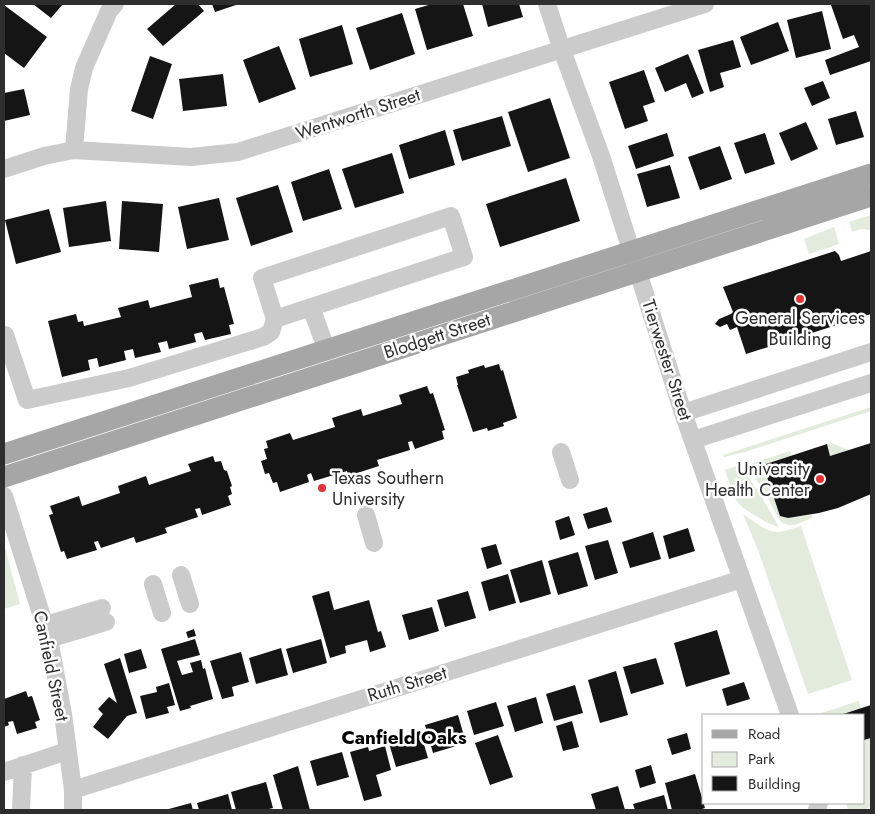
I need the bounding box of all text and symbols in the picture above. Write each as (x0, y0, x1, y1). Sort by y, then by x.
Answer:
street label: Wentworth Street (292, 81, 424, 146)
marker: General Services Building (794, 293, 806, 305)
street label: Tierwester Street (635, 296, 699, 424)
place label: General Services Building (735, 305, 865, 352)
street label: Blodgett Street (380, 306, 494, 365)
place label: University Health Center (705, 456, 811, 503)
place label: Texas Southern University (332, 465, 444, 512)
marker: University Health Center (814, 473, 826, 485)
marker: Texas Southern University (316, 482, 328, 494)
street label: Canfield Street (27, 608, 76, 724)
street label: Ruth Street (364, 659, 450, 708)
legend (702, 714, 865, 804)
text: Road (748, 723, 780, 745)
district label: Canfield Oaks (341, 724, 467, 751)
text: Park (748, 748, 775, 770)
text: Building (748, 773, 800, 795)

